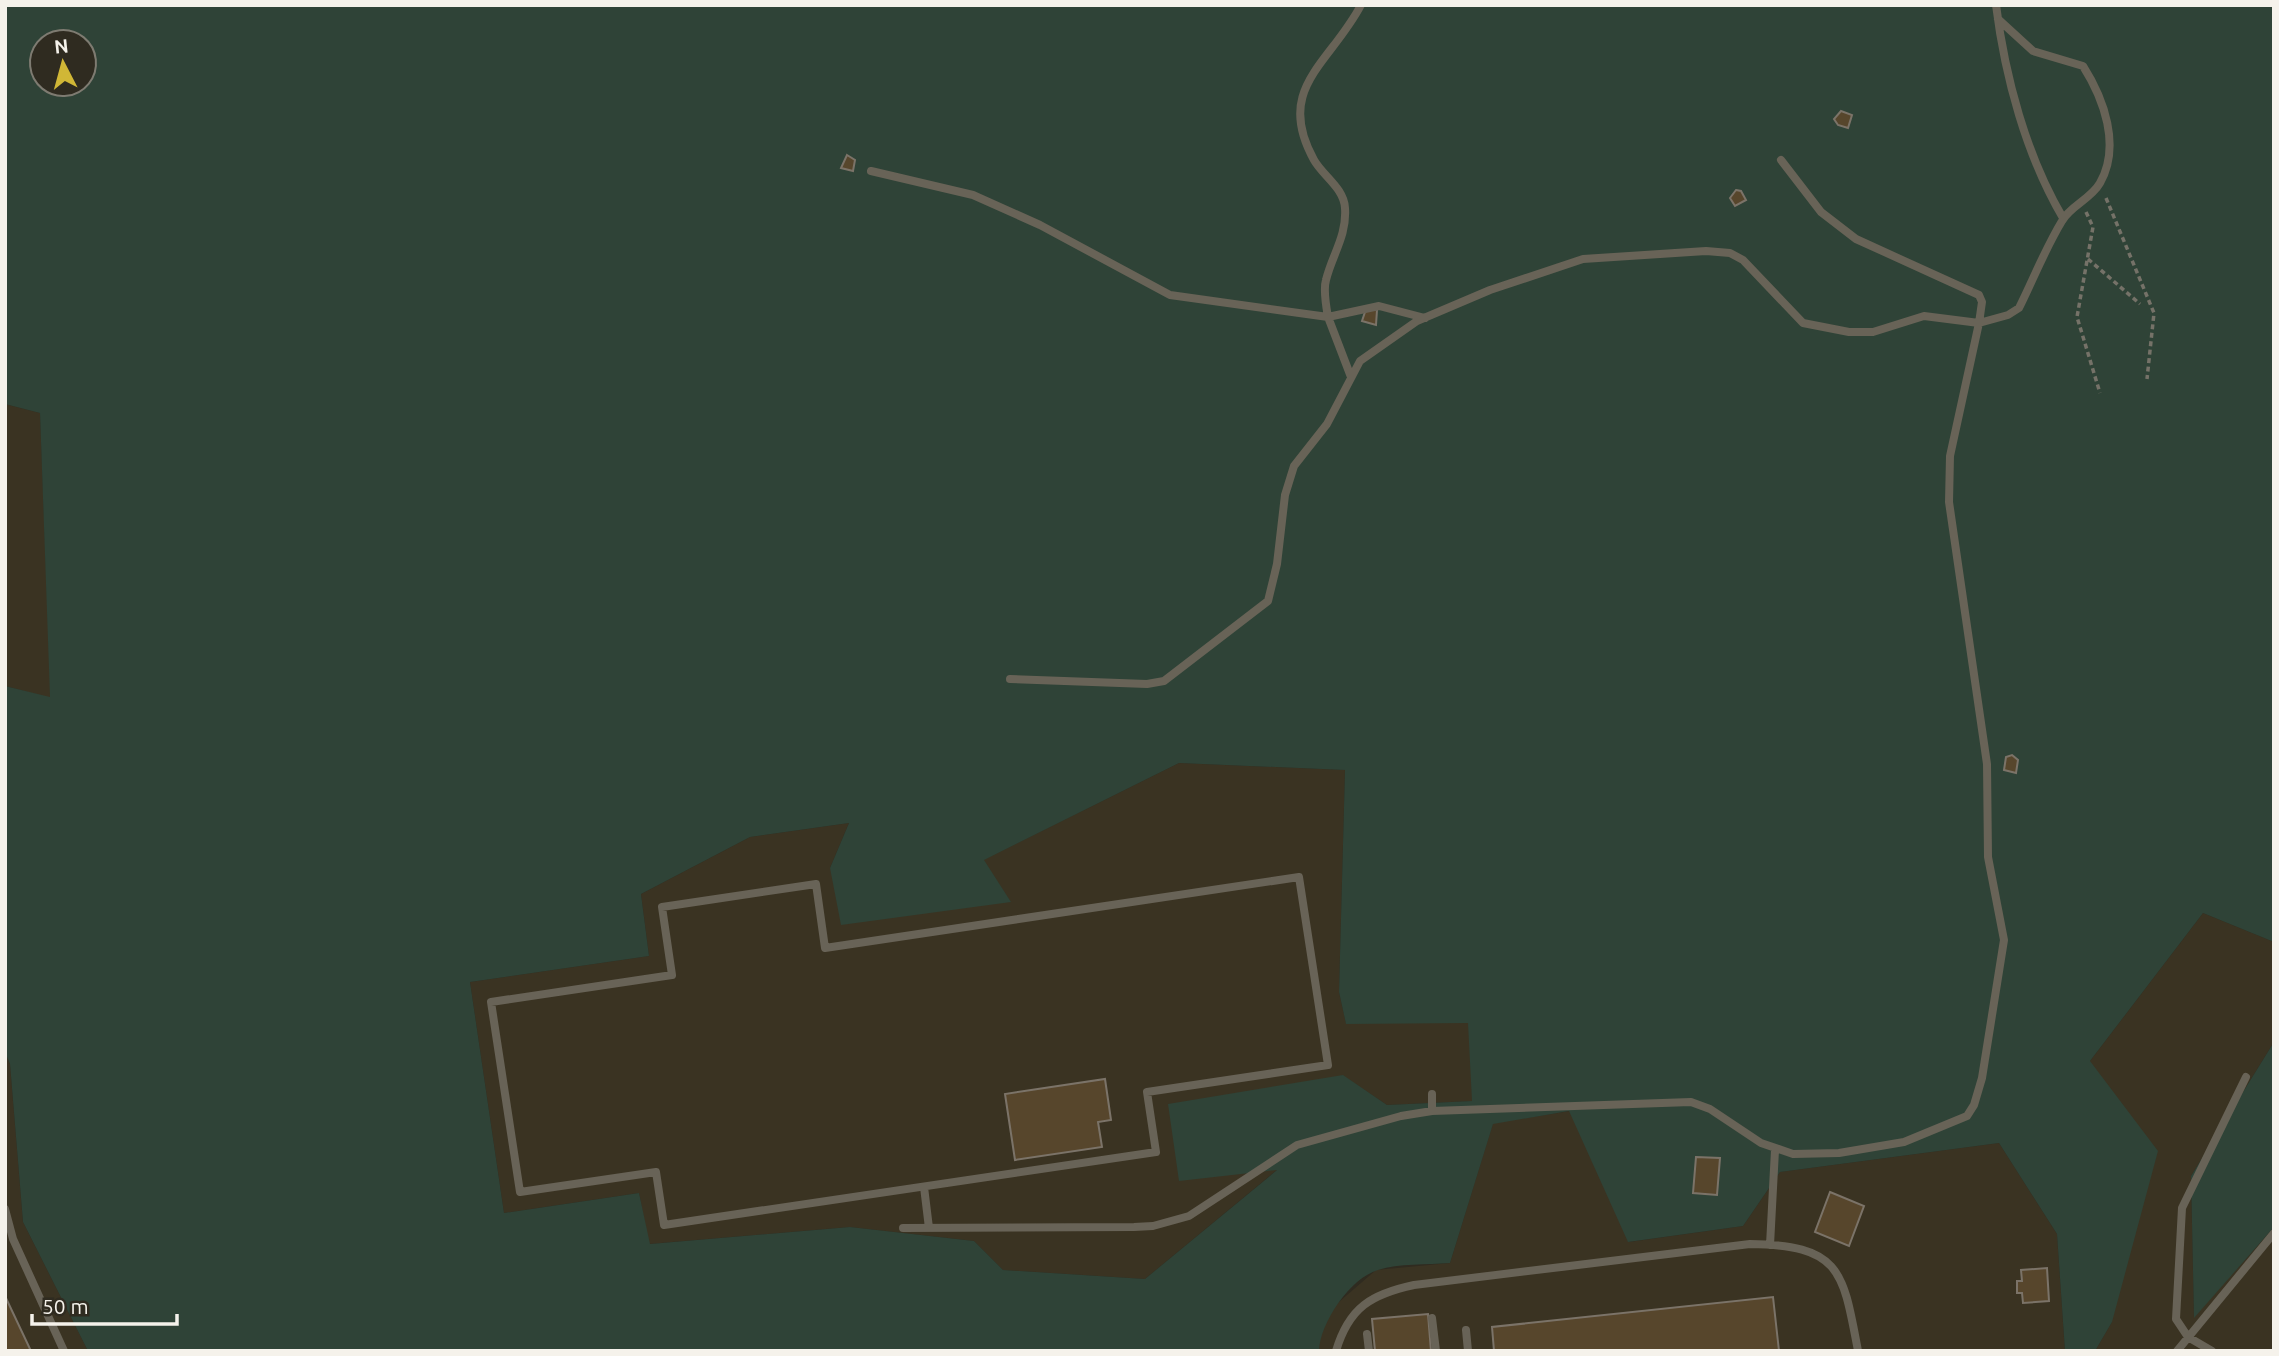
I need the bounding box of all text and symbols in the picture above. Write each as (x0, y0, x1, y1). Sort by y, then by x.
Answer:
north arrow (28, 28, 98, 98)
text: N (53, 34, 69, 58)
scale bar (32, 1282, 177, 1326)
text: 50 m (42, 1294, 89, 1318)

